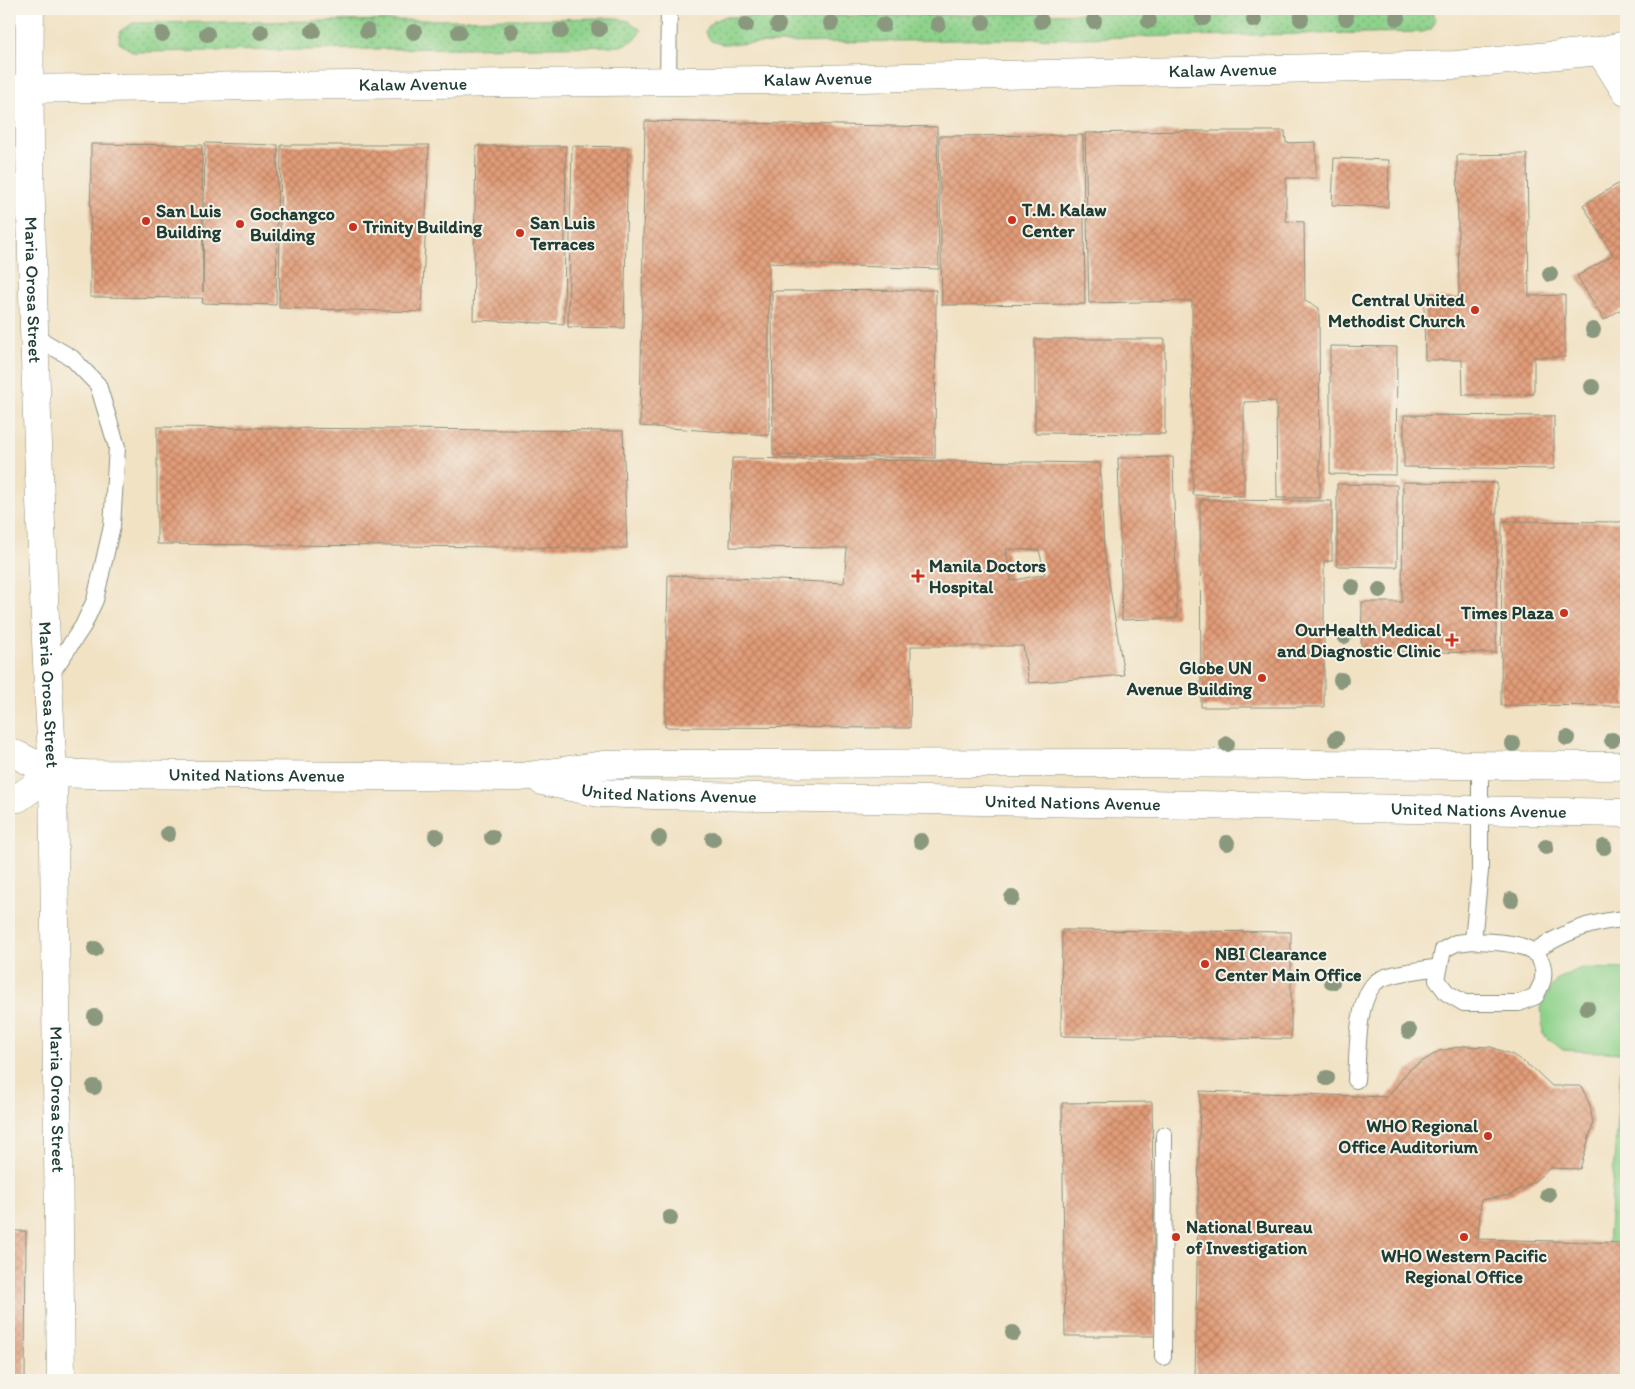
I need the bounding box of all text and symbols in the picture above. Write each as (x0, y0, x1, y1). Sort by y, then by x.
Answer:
street label: Kalaw Avenue (1168, 58, 1277, 82)
street label: Kalaw Avenue (763, 67, 872, 91)
street label: Kalaw Avenue (359, 73, 467, 96)
place label: T.M. Kalaw Center (1021, 199, 1107, 242)
place label: San Luis Building (156, 200, 222, 243)
place label: Gochangco Building (250, 203, 335, 246)
place label: San Luis Terraces (529, 212, 595, 255)
marker: T.M. Kalaw Center (1006, 214, 1018, 226)
marker: San Luis Building (140, 215, 152, 227)
street label: Maria Orosa Street (20, 216, 46, 364)
place label: Trinity Building (362, 216, 483, 238)
marker: Gochangco Building (234, 218, 246, 230)
marker: Trinity Building (347, 221, 359, 233)
marker: San Luis Terraces (514, 227, 526, 239)
place label: Central United Methodist Church (1328, 289, 1466, 332)
marker: Central United Methodist Church (1469, 304, 1481, 316)
place label: Manila Doctors Hospital (929, 555, 1046, 598)
marker: Manila Doctors Hospital (911, 569, 925, 583)
place label: Times Plaza (1460, 602, 1555, 624)
marker: Times Plaza (1558, 607, 1570, 619)
place label: OurHealth Medical and Diagnostic Clinic (1277, 619, 1442, 662)
street label: Maria Orosa Street (34, 621, 64, 769)
marker: OurHealth Medical and Diagnostic Clinic (1445, 633, 1459, 647)
place label: Globe UN Avenue Building (1126, 657, 1253, 700)
marker: Globe UN Avenue Building (1256, 672, 1268, 684)
street label: United Nations Avenue (169, 764, 345, 787)
street label: United Nations Avenue (579, 778, 757, 808)
street label: United Nations Avenue (984, 790, 1161, 815)
street label: United Nations Avenue (1390, 798, 1567, 823)
place label: NBI Clearance Center Main Office (1215, 943, 1362, 986)
marker: NBI Clearance Center Main Office (1199, 958, 1211, 970)
street label: Maria Orosa Street (45, 1026, 69, 1173)
place label: WHO Regional Office Auditorium (1338, 1115, 1479, 1158)
marker: WHO Regional Office Auditorium (1482, 1130, 1494, 1142)
place label: National Bureau of Investigation (1186, 1216, 1313, 1259)
marker: National Bureau of Investigation (1170, 1231, 1182, 1243)
marker: WHO Western Pacific Regional Office (1458, 1231, 1470, 1243)
place label: WHO Western Pacific Regional Office (1381, 1245, 1547, 1288)

